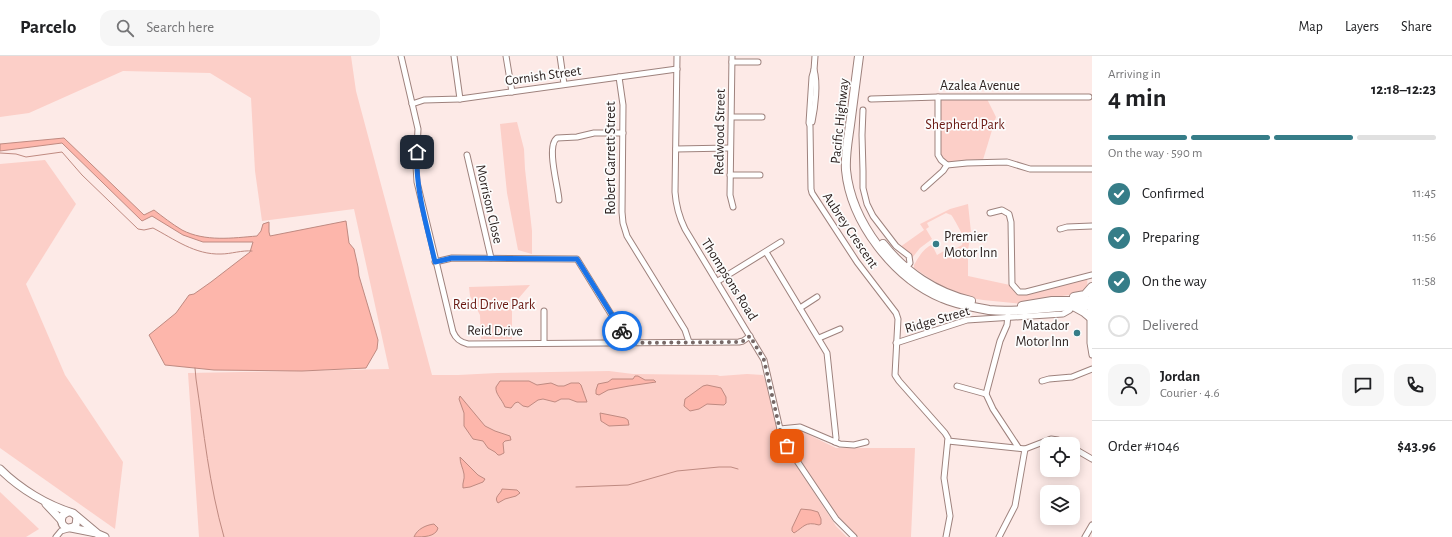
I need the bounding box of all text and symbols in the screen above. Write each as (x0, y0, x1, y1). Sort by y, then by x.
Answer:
search box (100, 10, 380, 46)
icon: search (114, 17, 136, 39)
text: Parcelo (20, 18, 76, 37)
text: Search here (146, 20, 214, 35)
text: Map (1298, 20, 1323, 34)
text: Layers (1345, 20, 1379, 34)
text: Share (1401, 20, 1432, 34)
street label: Cornish Street (504, 64, 583, 88)
text: Arriving in (1108, 68, 1161, 81)
street label: Pacific Highway (829, 78, 851, 165)
street label: Azalea Avenue (940, 79, 1020, 93)
text: 12:18–12:23 (1371, 82, 1436, 97)
text: 4 min (1108, 85, 1167, 111)
street label: Redwood Street (712, 88, 728, 175)
street label: Robert Garrett Street (604, 101, 618, 215)
park label: Shepherd Park (925, 118, 1005, 132)
pin (400, 135, 434, 169)
icon: home (406, 141, 428, 163)
text: On the way · 590 m (1108, 147, 1202, 160)
street label: Morrison Close (473, 163, 505, 245)
icon: check (1108, 183, 1130, 205)
text: Confirmed (1142, 186, 1204, 201)
text: 11:45 (1412, 187, 1436, 200)
street label: Aubrey Crescent (820, 190, 881, 271)
icon: check (1108, 227, 1130, 249)
place label: Premier Motor Inn (944, 230, 997, 260)
text: Preparing (1142, 230, 1199, 245)
text: 11:56 (1413, 231, 1436, 244)
street label: Thompsons Road (698, 236, 760, 323)
marker: Premier Motor Inn (931, 239, 941, 249)
icon: check (1108, 271, 1130, 293)
text: On the way (1142, 274, 1207, 289)
text: 11:58 (1412, 275, 1436, 288)
park label: Reid Drive Park (453, 298, 536, 312)
street label: Ridge Street (903, 304, 972, 336)
courier (602, 311, 642, 351)
text: Delivered (1142, 318, 1199, 333)
place label: Matador Motor Inn (1016, 319, 1069, 349)
icon: bike (611, 320, 633, 342)
street label: Reid Drive (467, 324, 523, 338)
marker: Matador Motor Inn (1072, 328, 1082, 338)
button: person (1108, 364, 1150, 406)
button: chat (1342, 364, 1384, 406)
button: phone (1394, 364, 1436, 406)
text: Jordan (1160, 369, 1200, 384)
text: Courier · 4.6 (1160, 387, 1220, 400)
pin (770, 429, 804, 463)
icon: bag (776, 435, 798, 457)
map controls (1040, 437, 1080, 525)
button: locate (1040, 437, 1080, 477)
text: Order #1046 (1108, 439, 1179, 454)
text: $43.96 (1397, 439, 1436, 454)
button: layers (1040, 485, 1080, 525)

